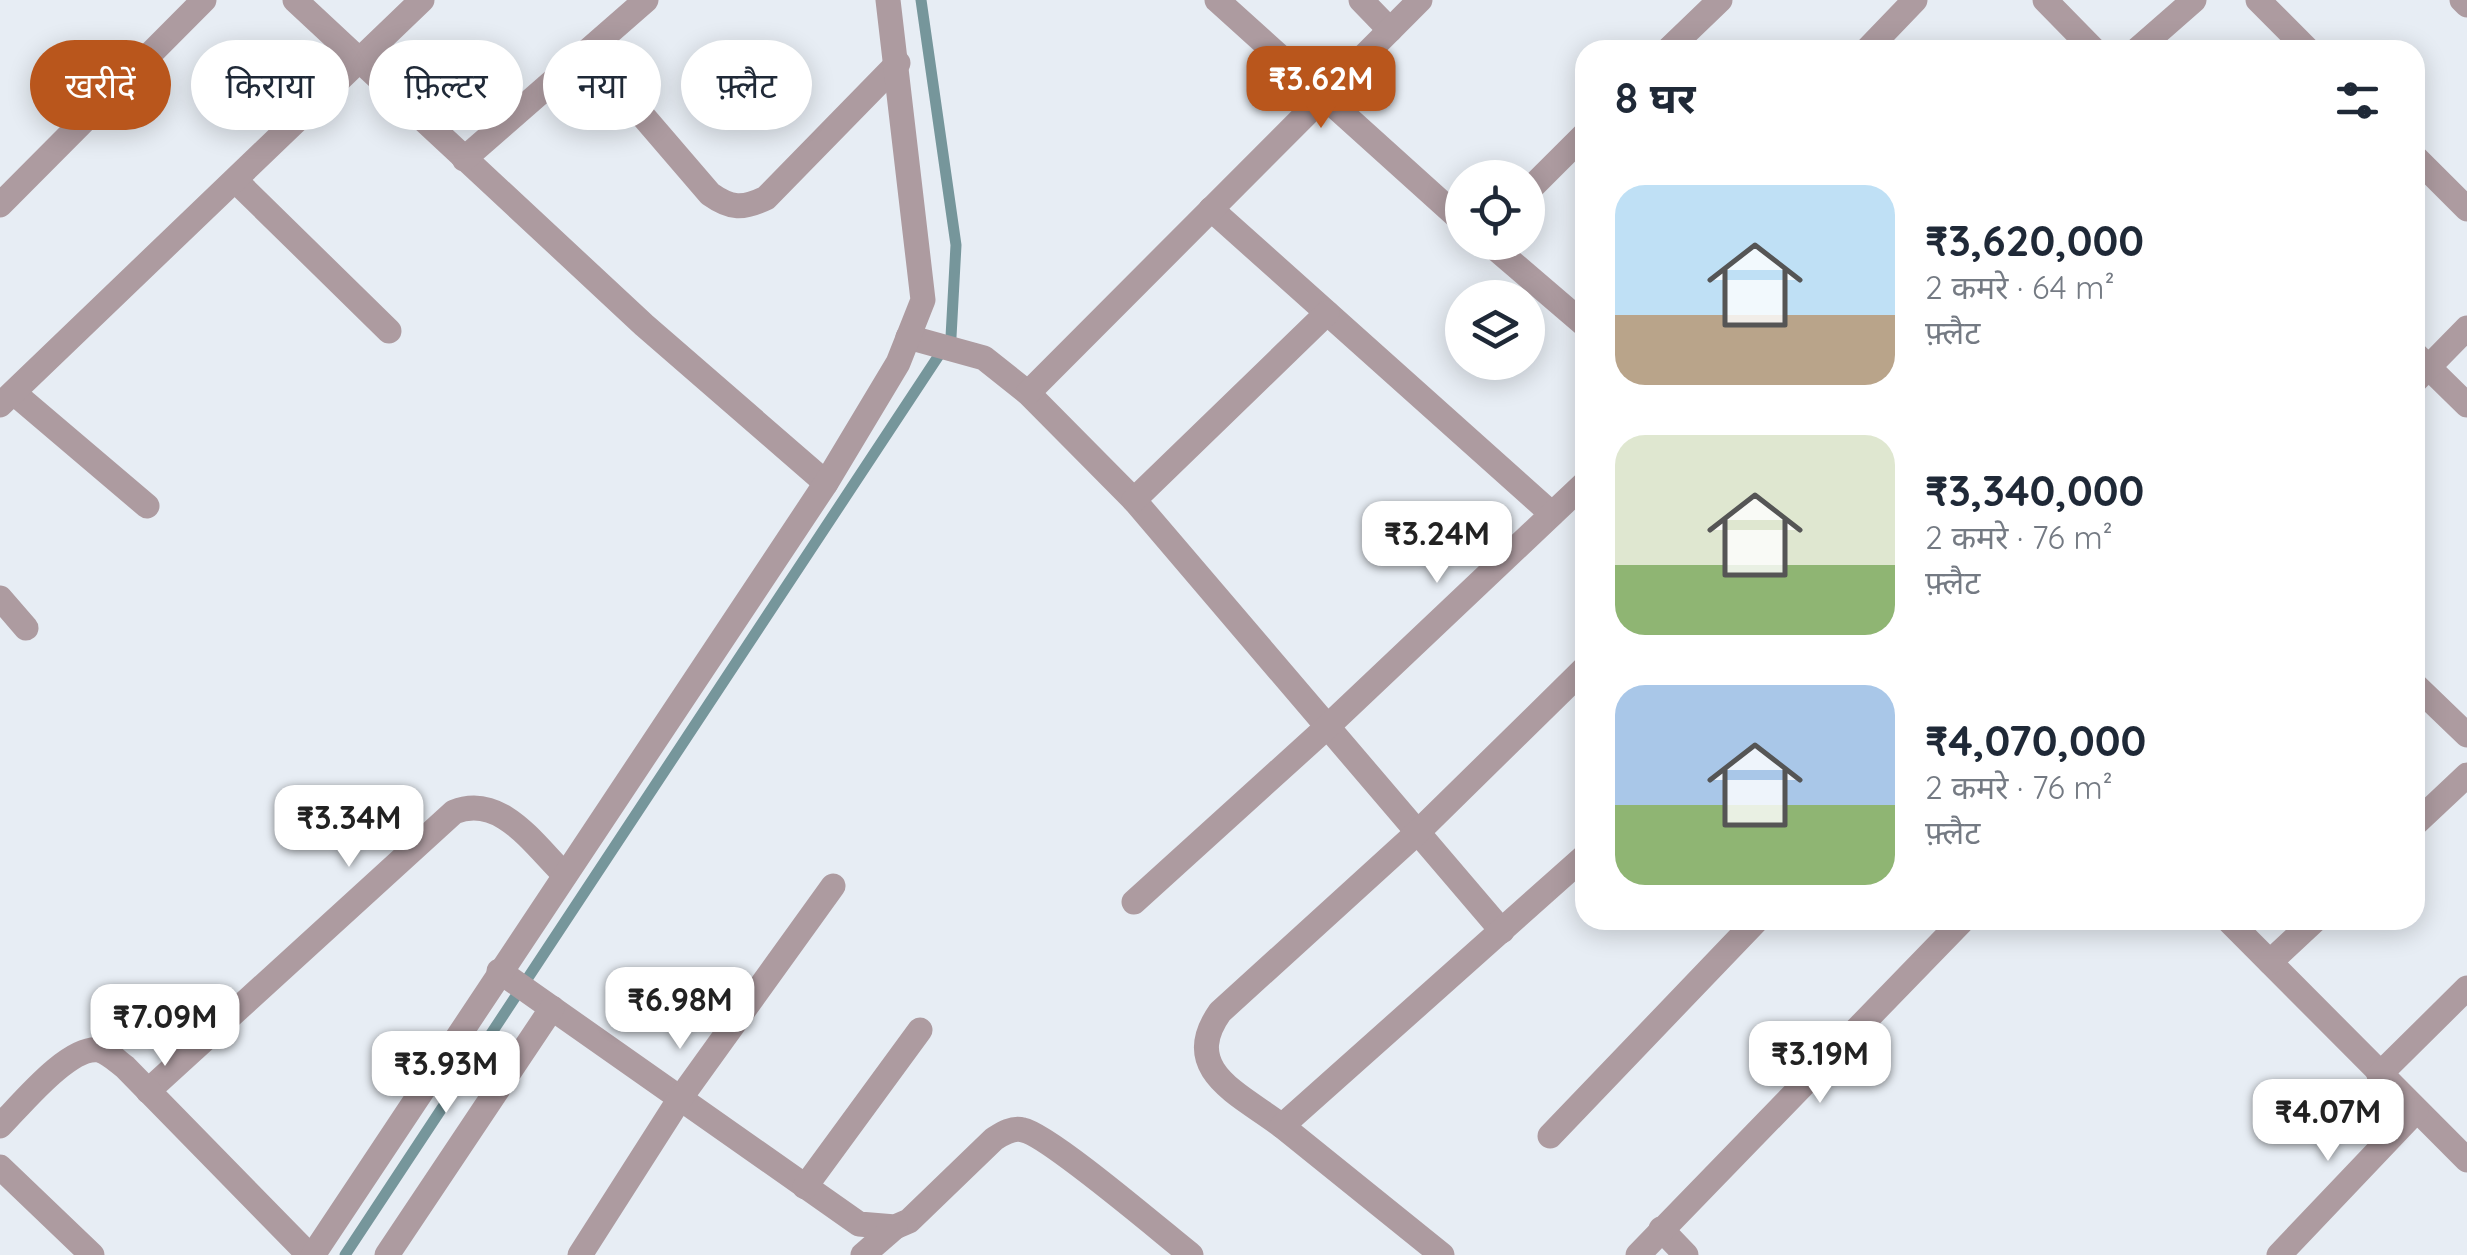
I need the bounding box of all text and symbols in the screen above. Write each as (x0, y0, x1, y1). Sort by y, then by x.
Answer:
chip: खरीदें (30, 40, 171, 130)
chip: किराया (191, 40, 349, 130)
chip: फ़िल्टर (369, 40, 523, 130)
chip: नया (543, 40, 661, 130)
chip: फ़्लैट (681, 40, 812, 130)
pin: ₹3.62M (1240, 46, 1402, 131)
text: ₹3.62M (1269, 58, 1373, 98)
text: 8 घर (1615, 71, 1696, 124)
icon: filters (2330, 73, 2385, 128)
map controls (1445, 160, 1545, 380)
button: locate (1445, 160, 1545, 260)
text: ₹3,620,000 (1925, 214, 2144, 267)
icon: home (1695, 225, 1815, 345)
text: 2 कमरे · 64 m² (1925, 267, 2115, 307)
button: layers (1445, 280, 1545, 380)
text: फ़्लैट (1925, 312, 1980, 352)
text: ₹3,340,000 (1925, 464, 2144, 517)
icon: home (1695, 475, 1815, 595)
pin: ₹3.24M (1356, 501, 1518, 586)
text: ₹3.24M (1384, 513, 1490, 553)
text: 2 कमरे · 76 m² (1925, 517, 2113, 557)
text: फ़्लैट (1925, 562, 1980, 602)
text: ₹4,070,000 (1925, 714, 2146, 767)
icon: home (1695, 725, 1815, 845)
text: 2 कमरे · 76 m² (1925, 767, 2113, 807)
pin: ₹3.34M (268, 785, 430, 870)
text: ₹3.34M (296, 797, 402, 837)
text: फ़्लैट (1925, 812, 1980, 852)
pin: ₹6.98M (599, 967, 761, 1052)
text: ₹6.98M (627, 979, 733, 1019)
pin: ₹7.09M (84, 984, 246, 1069)
text: ₹7.09M (112, 996, 218, 1036)
pin: ₹3.19M (1739, 1021, 1901, 1106)
pin: ₹3.93M (365, 1031, 527, 1116)
text: ₹3.19M (1771, 1033, 1869, 1073)
text: ₹3.93M (394, 1043, 498, 1083)
pin: ₹4.07M (2247, 1079, 2409, 1164)
text: ₹4.07M (2275, 1091, 2381, 1131)

